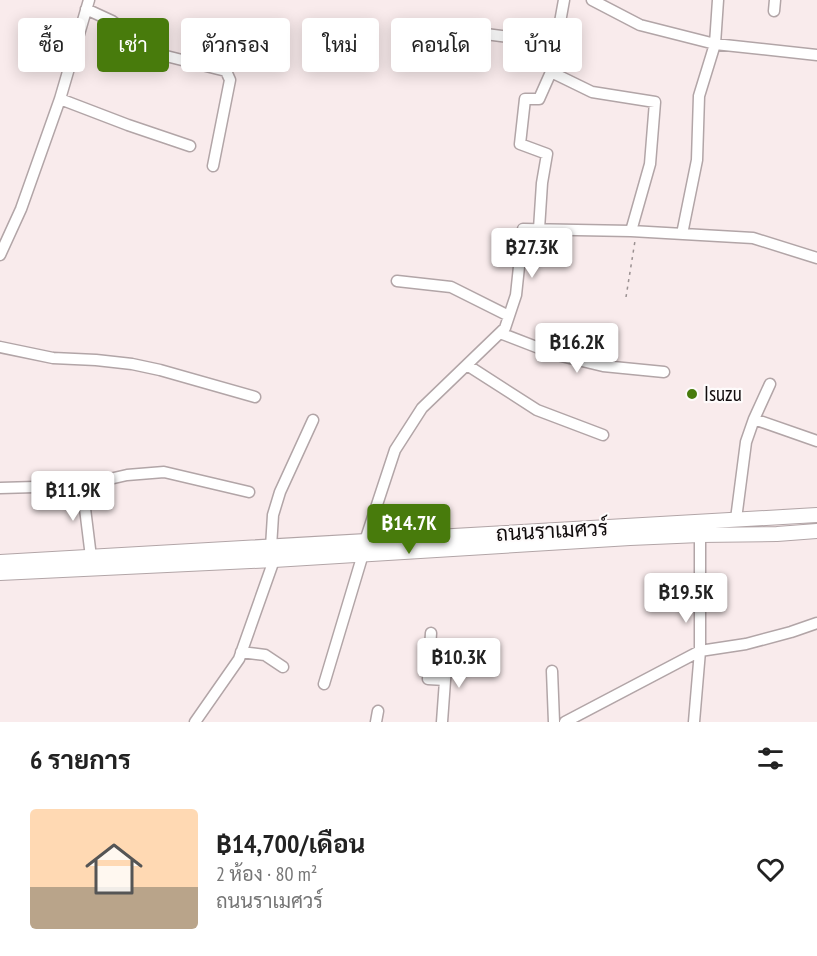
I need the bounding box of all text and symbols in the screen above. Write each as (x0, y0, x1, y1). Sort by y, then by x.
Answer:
chip: ซื้อ (18, 18, 85, 72)
chip: เช่า (97, 18, 169, 72)
chip: ตัวกรอง (181, 18, 290, 72)
chip: ใหม่ (302, 18, 379, 72)
chip: คอนโด (391, 18, 491, 72)
chip: บ้าน (503, 18, 582, 72)
pin: ฿27.3K (483, 228, 581, 279)
text: ฿27.3K (505, 234, 559, 260)
pin: ฿16.2K (528, 323, 626, 374)
text: ฿16.2K (549, 329, 605, 355)
place label: Isuzu (704, 380, 742, 407)
marker: Isuzu (685, 387, 699, 401)
pin: ฿11.9K (24, 471, 122, 522)
text: ฿11.9K (45, 477, 101, 503)
pin: ฿14.7K (360, 504, 458, 555)
text: ฿14.7K (381, 510, 437, 536)
street label: ถนนราเมศวร์ (495, 514, 609, 547)
pin: ฿19.5K (637, 573, 735, 624)
text: ฿19.5K (658, 579, 714, 605)
pin: ฿10.3K (410, 638, 508, 689)
text: ฿10.3K (431, 644, 487, 670)
icon: filters (754, 742, 787, 775)
text: 6 รายการ (30, 743, 131, 776)
text: ฿14,700/เดือน (216, 827, 365, 860)
icon: home (78, 833, 150, 905)
icon: heart (754, 853, 787, 886)
text: 2 ห้อง · 80 m² (216, 861, 317, 887)
text: ถนนราเมศวร์ (216, 888, 323, 914)

